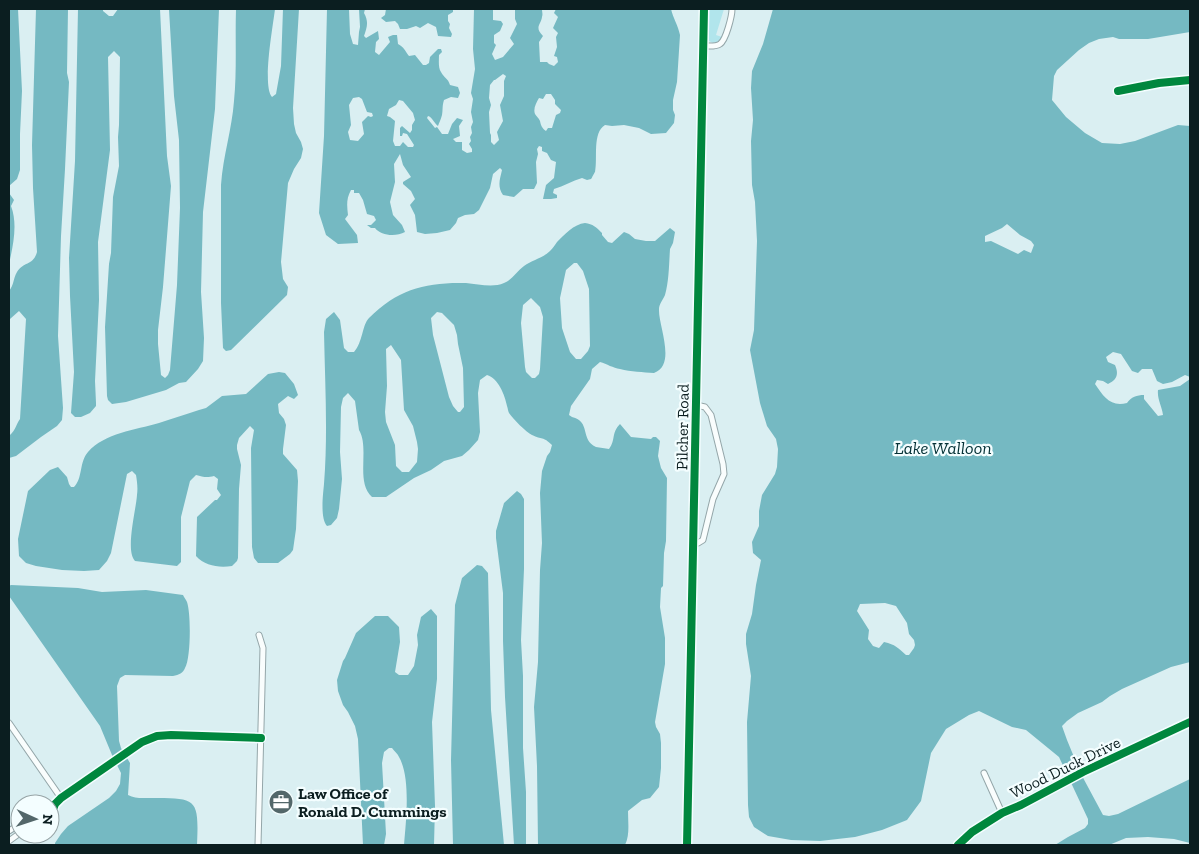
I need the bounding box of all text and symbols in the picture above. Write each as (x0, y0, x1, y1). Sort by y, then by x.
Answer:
street label: Pilcher Road (672, 383, 693, 470)
water label: Lake Walloon (894, 437, 992, 459)
street label: Wood Duck Drive (1007, 733, 1123, 802)
place label: Law Office of Ronald D. Cummings (298, 784, 447, 821)
office icon: Law Office of Ronald D. Cummings (268, 789, 294, 815)
north arrow (10, 794, 60, 844)
text: N (39, 814, 56, 826)

